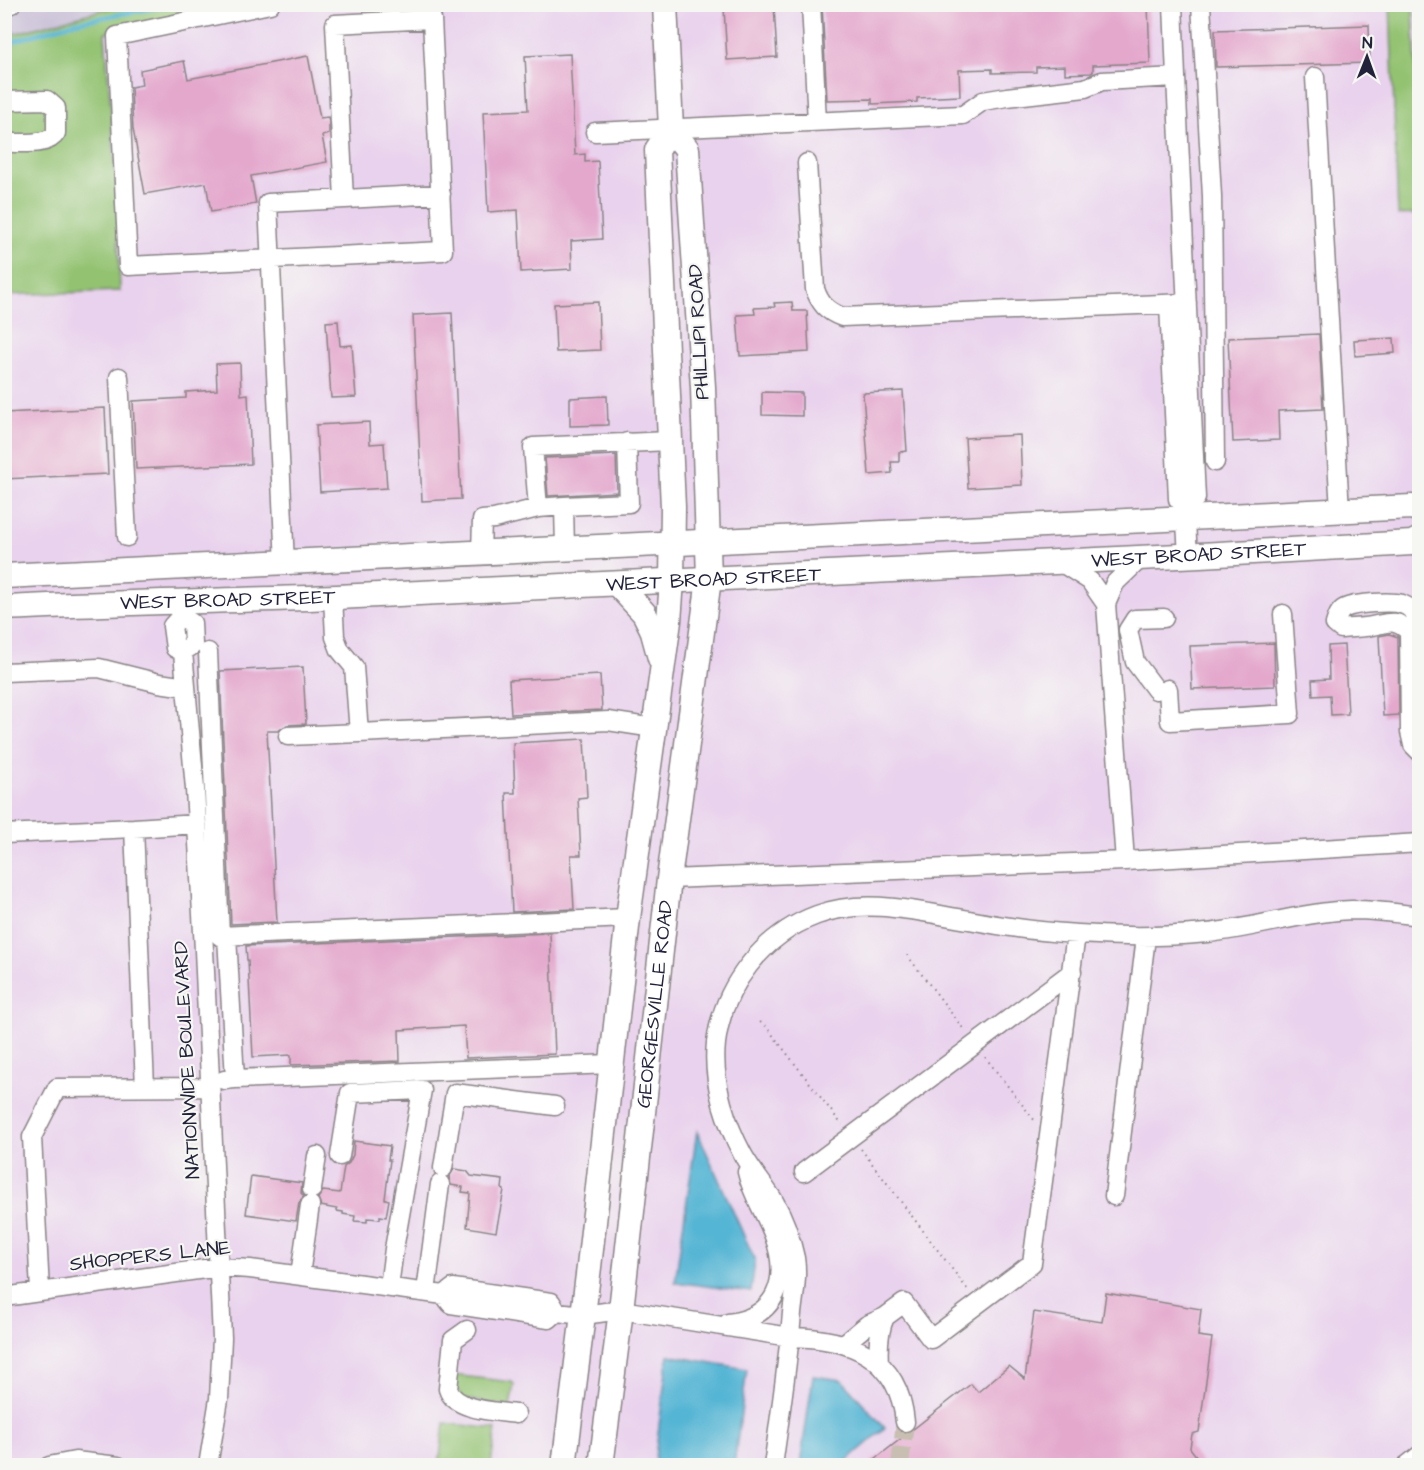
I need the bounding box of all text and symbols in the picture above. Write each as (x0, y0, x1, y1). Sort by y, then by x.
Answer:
north arrow (1337, 27, 1397, 87)
text: N (1362, 32, 1372, 54)
street label: PHILLIPI ROAD (681, 263, 717, 401)
street label: WEST BROAD STREET (1090, 535, 1308, 575)
street label: WEST BROAD STREET (605, 561, 822, 599)
street label: WEST BROAD STREET (120, 583, 337, 617)
street label: GEORGESVILLE ROAD (630, 899, 681, 1109)
street label: NATIONWIDE BOULEVARD (167, 940, 207, 1180)
street label: SHOPPERS LANE (68, 1234, 232, 1278)

